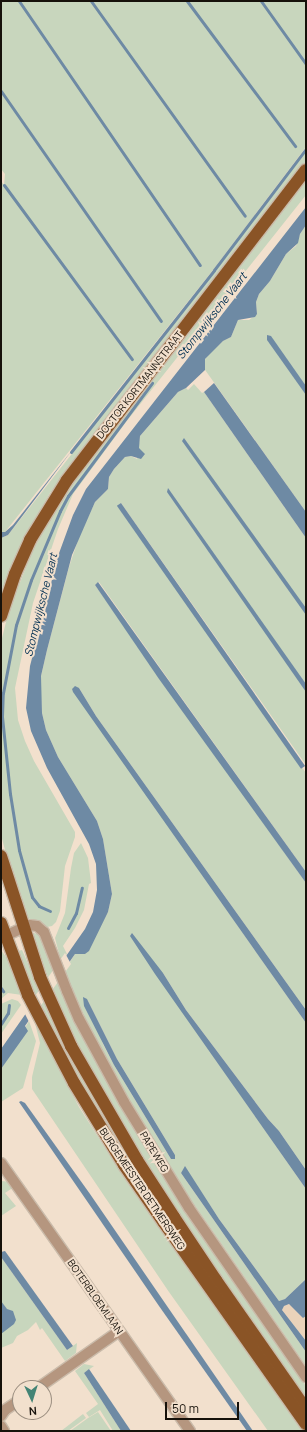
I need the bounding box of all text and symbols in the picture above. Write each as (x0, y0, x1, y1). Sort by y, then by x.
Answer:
water label: Stompwijksche Vaart (174, 270, 250, 362)
street label: DOCTOR KORTMANNSTRAAT (94, 329, 186, 441)
water label: Stompwijksche Vaart (22, 552, 60, 658)
street label: BURGEMEESTER DETMERSWEG (97, 1126, 187, 1252)
street label: PAPEWEG (137, 1129, 171, 1175)
street label: BOTERBLOEMLAAN (65, 1257, 125, 1337)
north arrow (12, 1380, 52, 1420)
scale bar (167, 1394, 241, 1420)
text: 50 m (172, 1400, 199, 1417)
text: N (28, 1404, 37, 1419)

